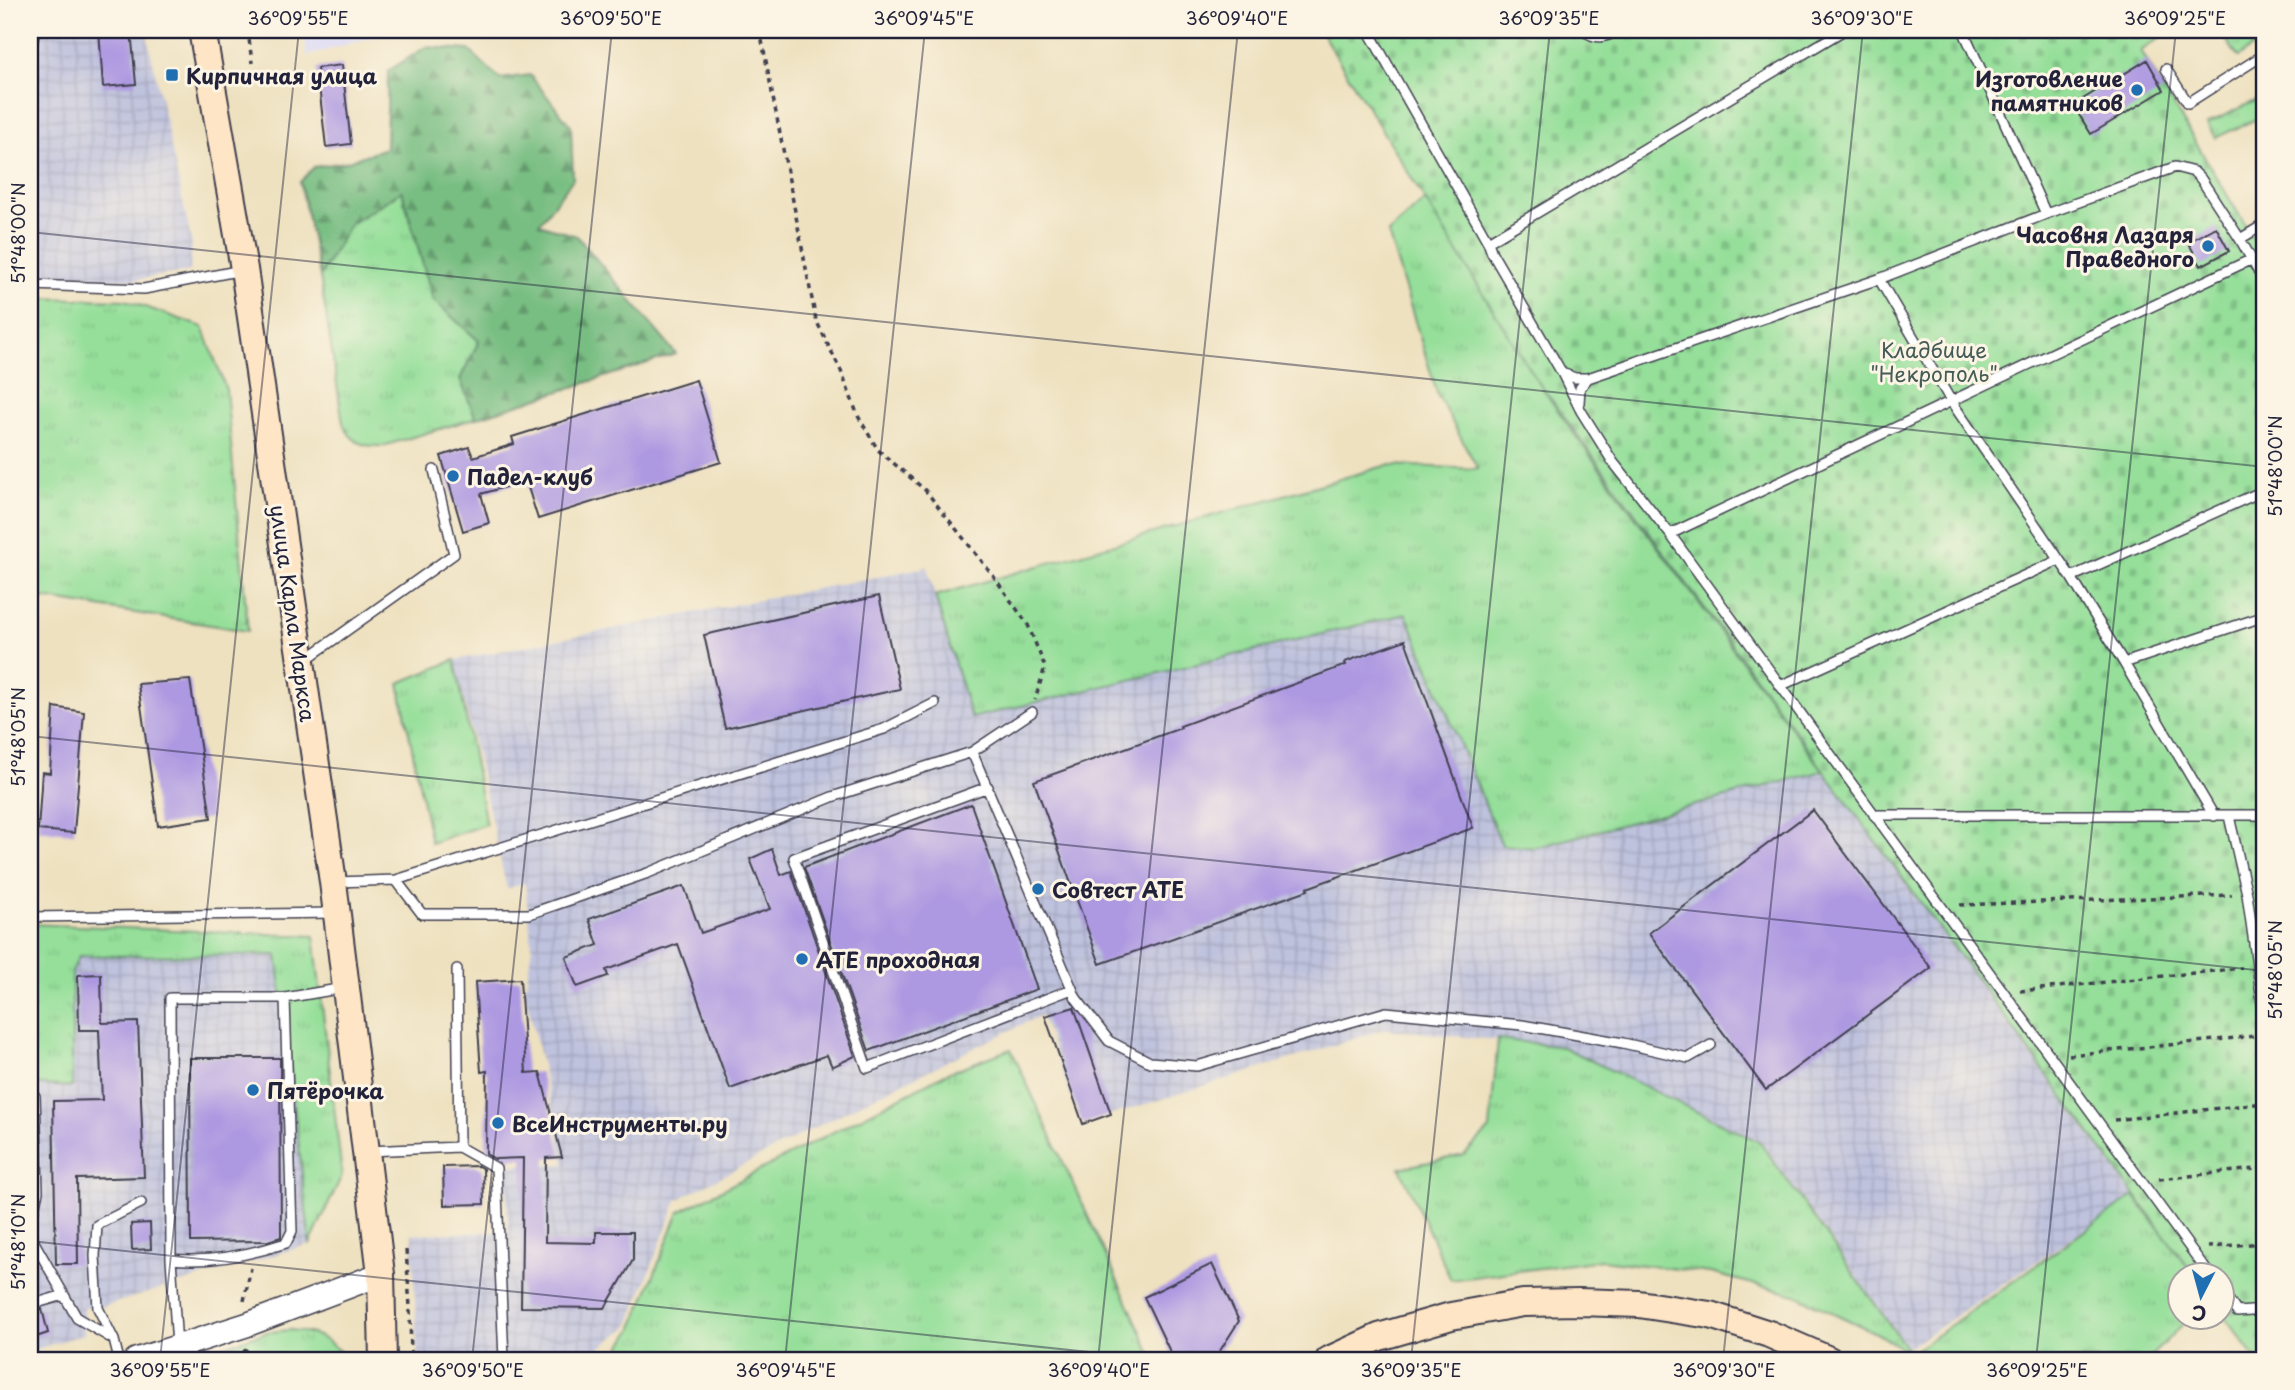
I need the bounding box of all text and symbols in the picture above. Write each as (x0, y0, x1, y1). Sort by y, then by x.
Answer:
text: 36°09'55"E (247, 4, 349, 31)
text: 36°09'50"E (560, 4, 662, 31)
text: 36°09'45"E (874, 4, 974, 31)
text: 36°09'40"E (1186, 4, 1288, 31)
text: 36°09'35"E (1498, 4, 1600, 31)
text: 36°09'30"E (1810, 4, 1914, 31)
text: 36°09'25"E (2124, 4, 2226, 31)
place label: Кирпичная улица (186, 59, 377, 91)
place label: Изготовление памятников (1975, 62, 2123, 118)
marker: Кирпичная улица (164, 67, 180, 83)
marker: Изготовление памятников (2129, 82, 2145, 98)
text: 51°48'00"N (4, 182, 31, 284)
place label: Часовня Лазаря Праведного (2016, 218, 2194, 274)
marker: Часовня Лазаря Праведного (2200, 238, 2216, 254)
park label: Кладбище "Некрополь" (1870, 333, 1998, 389)
text: 51°48'00"N (2261, 415, 2288, 517)
place label: Падел-клуб (467, 460, 593, 492)
marker: Падел-клуб (445, 468, 461, 484)
street label: улица Карла Маркса (263, 502, 325, 724)
text: 51°48'05"N (4, 687, 31, 787)
place label: Совтест АТЕ (1052, 873, 1184, 905)
marker: Совтест АТЕ (1030, 881, 1046, 897)
text: 51°48'05"N (2261, 920, 2288, 1020)
place label: АТЕ проходная (816, 943, 980, 975)
marker: АТЕ проходная (794, 951, 810, 967)
place label: Пятёрочка (267, 1074, 384, 1106)
marker: Пятёрочка (245, 1082, 261, 1098)
place label: ВсеИнструменты.ру (512, 1107, 728, 1139)
marker: ВсеИнструменты.ру (490, 1115, 506, 1131)
text: 51°48'10"N (4, 1193, 31, 1291)
north arrow (2166, 1260, 2236, 1330)
text: С (2191, 1299, 2208, 1329)
text: 36°09'55"E (109, 1356, 211, 1383)
text: 36°09'50"E (422, 1356, 524, 1383)
text: 36°09'45"E (736, 1356, 836, 1383)
text: 36°09'40"E (1048, 1356, 1150, 1383)
text: 36°09'35"E (1360, 1356, 1462, 1383)
text: 36°09'30"E (1672, 1356, 1776, 1383)
text: 36°09'25"E (1986, 1356, 2088, 1383)

